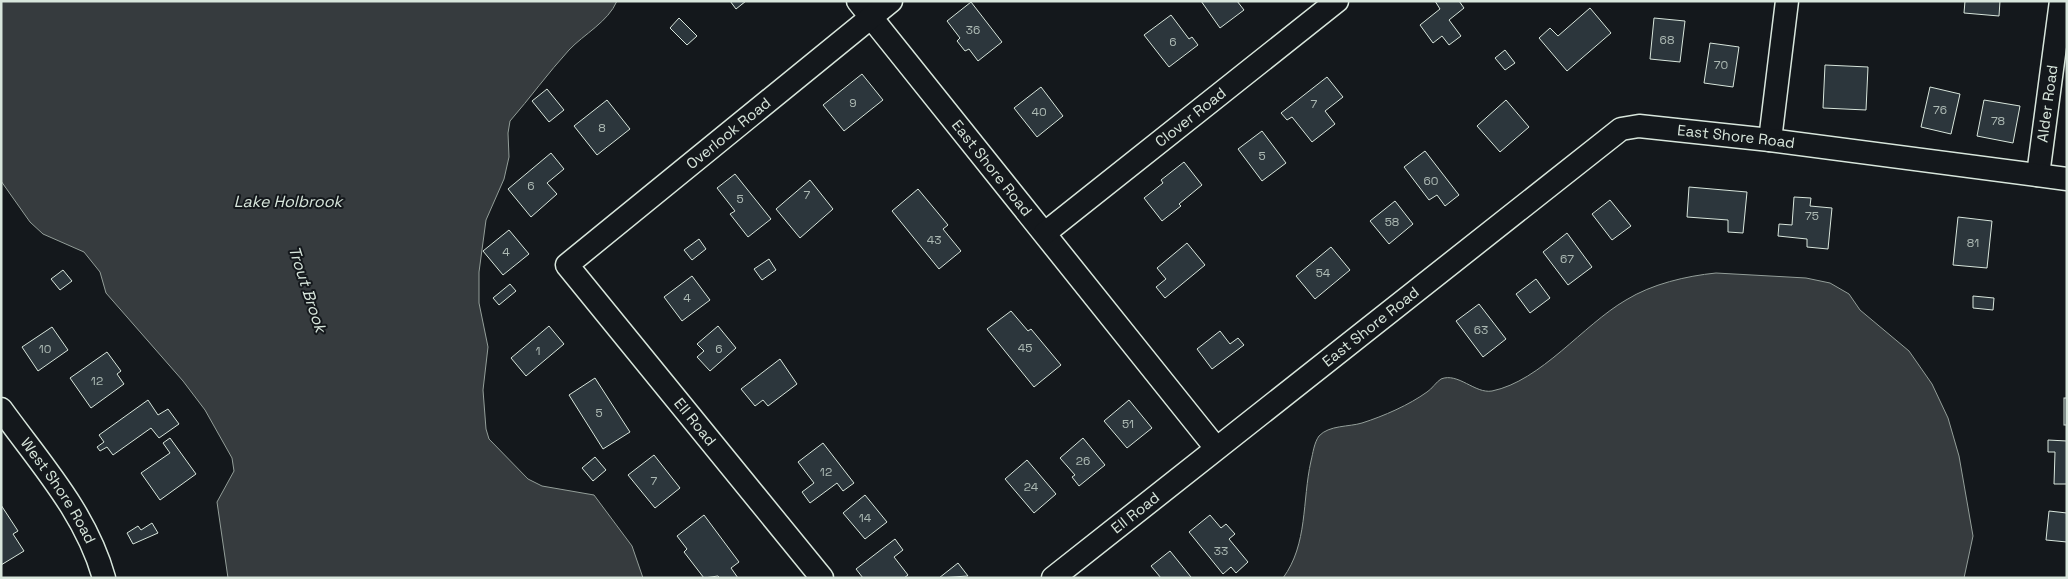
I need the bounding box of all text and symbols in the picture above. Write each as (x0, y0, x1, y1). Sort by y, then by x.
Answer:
house number: 36 (966, 22, 980, 38)
house number: 68 (1660, 32, 1674, 48)
house number: 6 (1169, 34, 1177, 50)
house number: 70 (1714, 57, 1728, 73)
street label: Alder Road (2032, 64, 2061, 143)
street label: Clover Road (1151, 83, 1230, 151)
street label: Overlook Road (682, 93, 774, 173)
house number: 9 (849, 95, 857, 111)
house number: 7 (1311, 96, 1318, 112)
house number: 76 (1933, 102, 1947, 118)
house number: 40 (1031, 104, 1047, 120)
house number: 78 (1991, 113, 2005, 129)
street label: East Shore Road (948, 116, 1037, 220)
house number: 8 (598, 120, 606, 136)
street label: East Shore Road (1676, 120, 1796, 152)
house number: 5 (1258, 148, 1266, 164)
house number: 60 (1423, 173, 1439, 189)
house number: 6 (527, 178, 535, 194)
house number: 7 (804, 187, 811, 203)
water label: Lake Holbrook (234, 191, 345, 212)
house number: 5 (736, 191, 744, 207)
house number: 75 (1805, 208, 1819, 224)
house number: 58 (1385, 214, 1399, 230)
house number: 43 (927, 232, 941, 248)
house number: 81 (1967, 235, 1979, 251)
water label: Trout Brook (284, 243, 332, 337)
house number: 4 (502, 244, 510, 260)
house number: 67 (1560, 251, 1574, 267)
house number: 54 (1316, 265, 1331, 281)
street label: East Shore Road (1318, 282, 1423, 371)
house number: 4 (683, 290, 691, 306)
house number: 63 (1474, 322, 1488, 338)
house number: 45 (1018, 340, 1032, 356)
house number: 10 (39, 341, 51, 357)
house number: 6 (715, 341, 723, 357)
house number: 1 (535, 343, 541, 359)
house number: 12 (91, 373, 103, 389)
street label: Ell Road (670, 394, 721, 450)
house number: 5 (595, 405, 603, 421)
house number: 51 (1122, 416, 1134, 432)
street label: West Shore Road (17, 434, 100, 547)
house number: 26 (1076, 453, 1090, 469)
house number: 12 (820, 464, 832, 480)
house number: 7 (651, 473, 658, 489)
house number: 24 (1024, 479, 1039, 495)
street label: Ell Road (1107, 488, 1163, 537)
house number: 14 (859, 510, 872, 526)
house number: 33 (1214, 543, 1228, 559)

